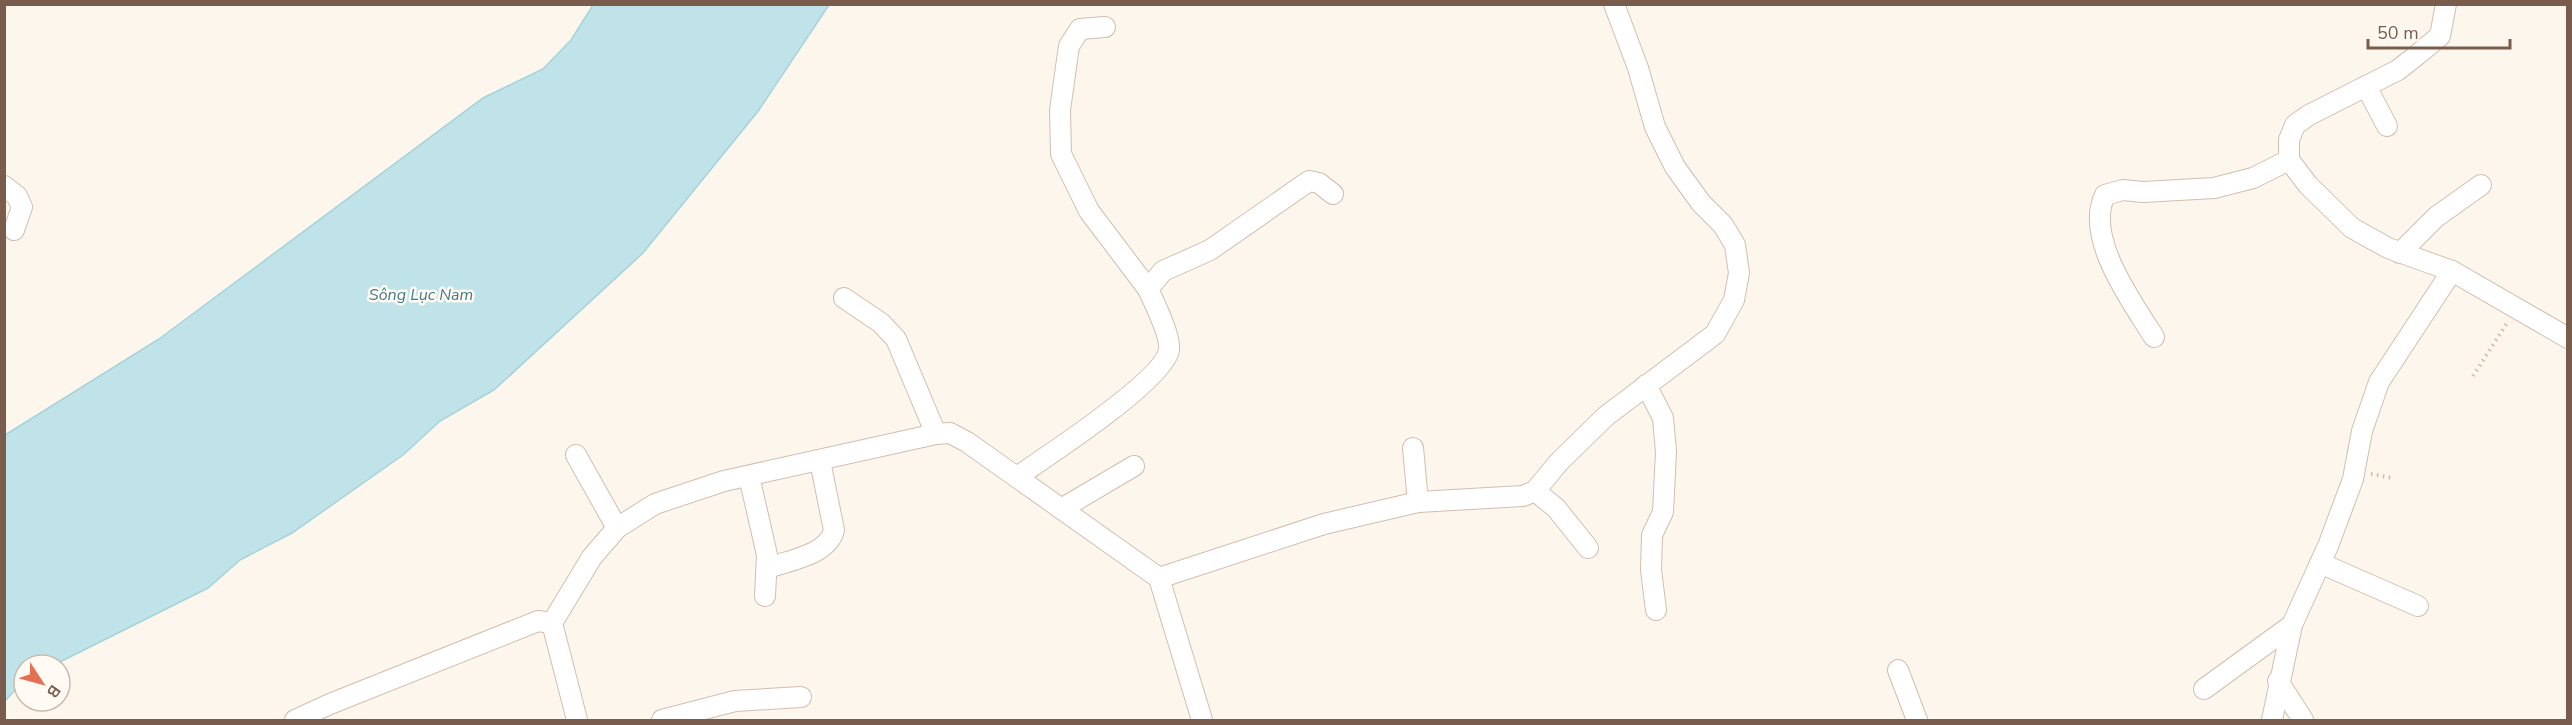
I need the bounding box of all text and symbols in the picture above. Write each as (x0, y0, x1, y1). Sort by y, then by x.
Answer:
scale bar (2368, 12, 2510, 50)
text: 50 m (2377, 21, 2419, 45)
water label: Sông Lục Nam (369, 284, 473, 306)
north arrow (12, 653, 72, 713)
text: B (41, 680, 65, 702)

